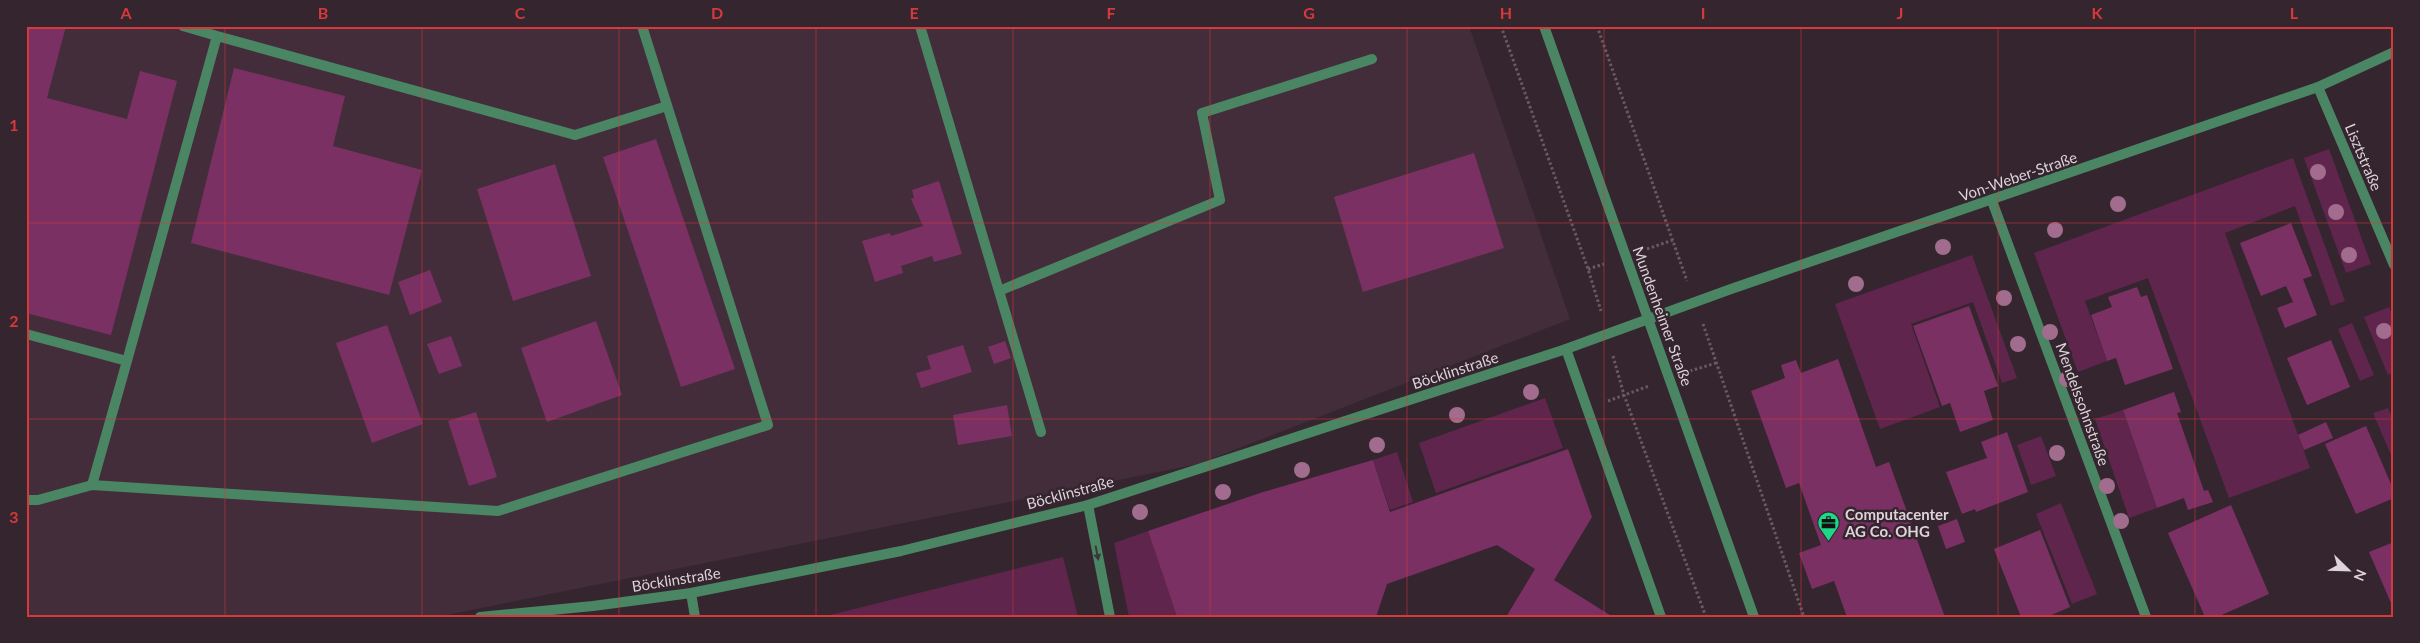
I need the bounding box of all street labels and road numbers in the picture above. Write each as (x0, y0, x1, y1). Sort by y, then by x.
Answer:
street label: Lisztstraße (2342, 121, 2386, 193)
street label: Von-Weber-Straße (1957, 147, 2079, 205)
street label: Mundenheimer Straße (1629, 244, 1697, 388)
street label: Mendelssohnstraße (2052, 340, 2114, 468)
street label: Böcklinstraße (1410, 348, 1500, 392)
street label: Böcklinstraße (1024, 472, 1116, 512)
street label: Böcklinstraße (630, 563, 722, 595)

